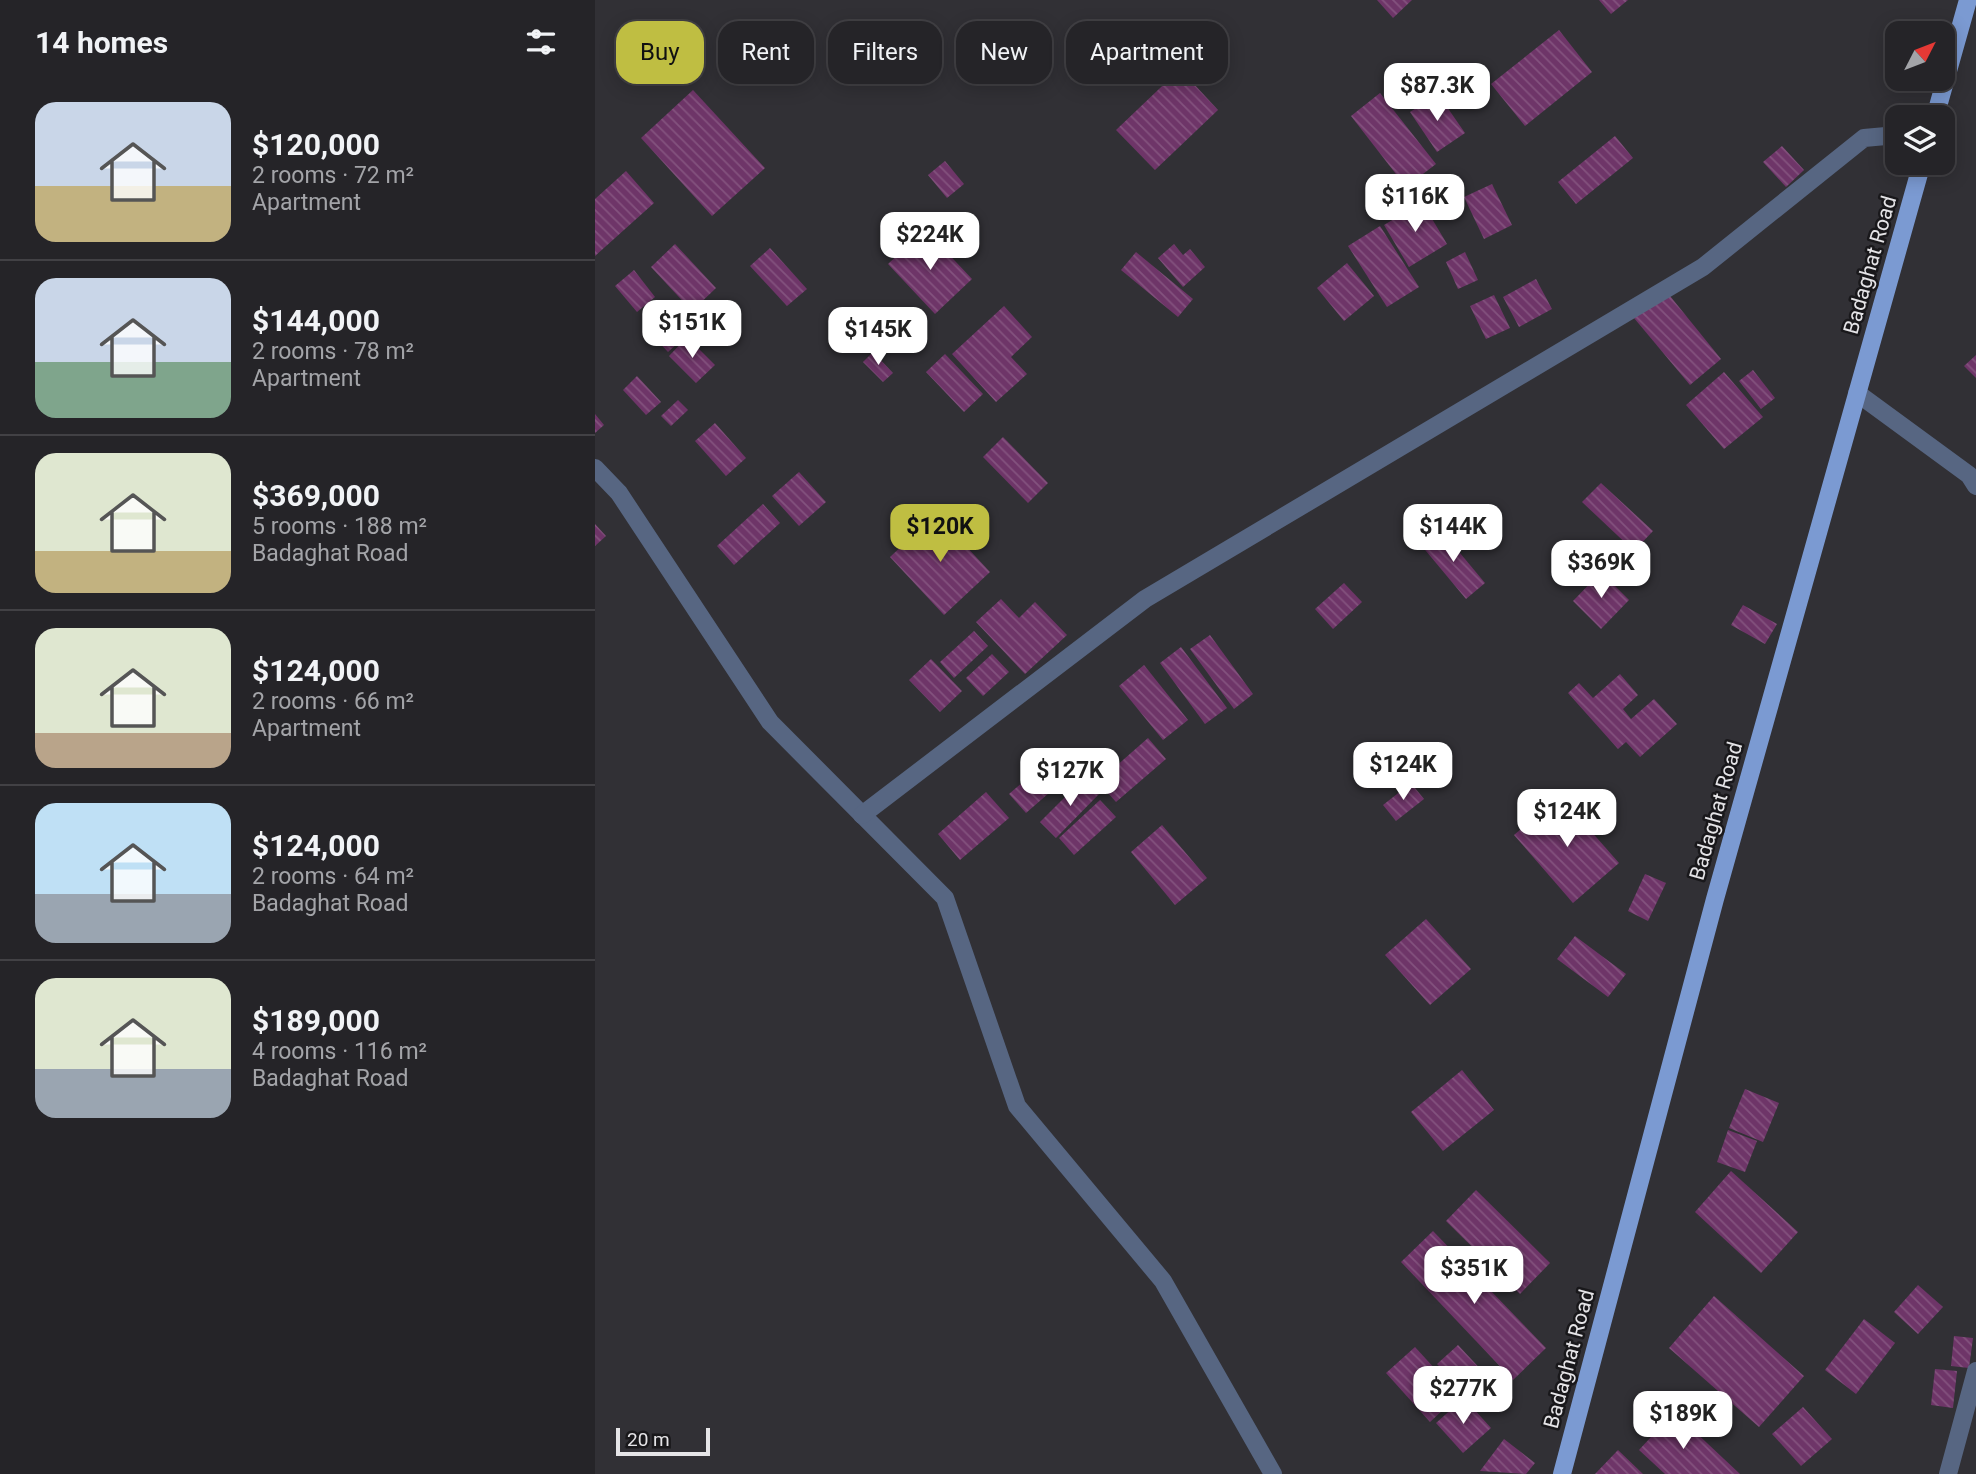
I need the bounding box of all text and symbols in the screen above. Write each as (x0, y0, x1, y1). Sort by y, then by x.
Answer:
chip: Buy (616, 21, 704, 84)
chip: Rent (718, 21, 814, 84)
chip: Filters (828, 21, 942, 84)
chip: New (956, 21, 1052, 84)
chip: Apartment (1066, 21, 1228, 84)
north arrow (1885, 21, 1955, 91)
map controls (1885, 21, 1955, 175)
icon: filters (522, 23, 560, 61)
text: 14 homes (35, 25, 168, 60)
pin: $87.3K (1380, 64, 1494, 123)
text: $87.3K (1400, 72, 1474, 99)
button: layers (1885, 105, 1955, 175)
text: $120,000 (252, 127, 380, 162)
icon: home (91, 130, 175, 214)
text: 2 rooms · 72 m² (252, 162, 414, 189)
pin: $116K (1366, 174, 1464, 234)
text: $116K (1381, 183, 1449, 210)
text: Apartment (252, 189, 361, 216)
street label: Badaghat Road (1839, 193, 1901, 337)
pin: $224K (881, 212, 979, 272)
text: $224K (896, 221, 964, 248)
pin: $151K (643, 300, 741, 360)
text: $144,000 (252, 303, 380, 338)
icon: home (91, 306, 175, 390)
pin: $145K (829, 308, 927, 367)
text: $151K (658, 309, 726, 336)
text: $145K (844, 316, 912, 343)
text: 2 rooms · 78 m² (252, 338, 414, 365)
text: Apartment (252, 365, 361, 392)
text: $369,000 (252, 478, 380, 513)
icon: home (91, 481, 175, 565)
pin: $120K (891, 504, 989, 564)
pin: $144K (1404, 504, 1502, 564)
text: 5 rooms · 188 m² (252, 513, 427, 540)
text: $120K (906, 513, 974, 540)
text: $144K (1419, 513, 1487, 540)
text: Badaghat Road (252, 540, 408, 567)
pin: $369K (1552, 540, 1650, 600)
text: $369K (1567, 549, 1635, 576)
text: $124,000 (252, 653, 380, 688)
icon: home (91, 656, 175, 740)
text: 2 rooms · 66 m² (252, 688, 414, 715)
text: Apartment (252, 715, 361, 742)
street label: Badaghat Road (1685, 739, 1747, 883)
pin: $124K (1354, 742, 1452, 802)
pin: $127K (1021, 748, 1119, 808)
text: $124K (1369, 751, 1437, 778)
text: $127K (1036, 757, 1104, 784)
pin: $124K (1518, 790, 1616, 849)
text: $124K (1533, 798, 1601, 825)
text: $124,000 (252, 828, 380, 863)
icon: home (91, 831, 175, 915)
text: 2 rooms · 64 m² (252, 863, 414, 890)
text: Badaghat Road (252, 890, 408, 917)
text: $189,000 (252, 1003, 380, 1038)
icon: home (91, 1006, 175, 1090)
text: 4 rooms · 116 m² (252, 1038, 427, 1065)
text: Badaghat Road (252, 1065, 408, 1092)
pin: $351K (1425, 1246, 1523, 1306)
text: $351K (1440, 1255, 1508, 1282)
street label: Badaghat Road (1539, 1287, 1599, 1431)
pin: $277K (1414, 1366, 1512, 1426)
text: $277K (1429, 1375, 1497, 1402)
pin: $189K (1634, 1392, 1732, 1451)
text: $189K (1649, 1400, 1717, 1427)
scale bar (616, 1425, 711, 1457)
text: 20 m (627, 1428, 670, 1451)

